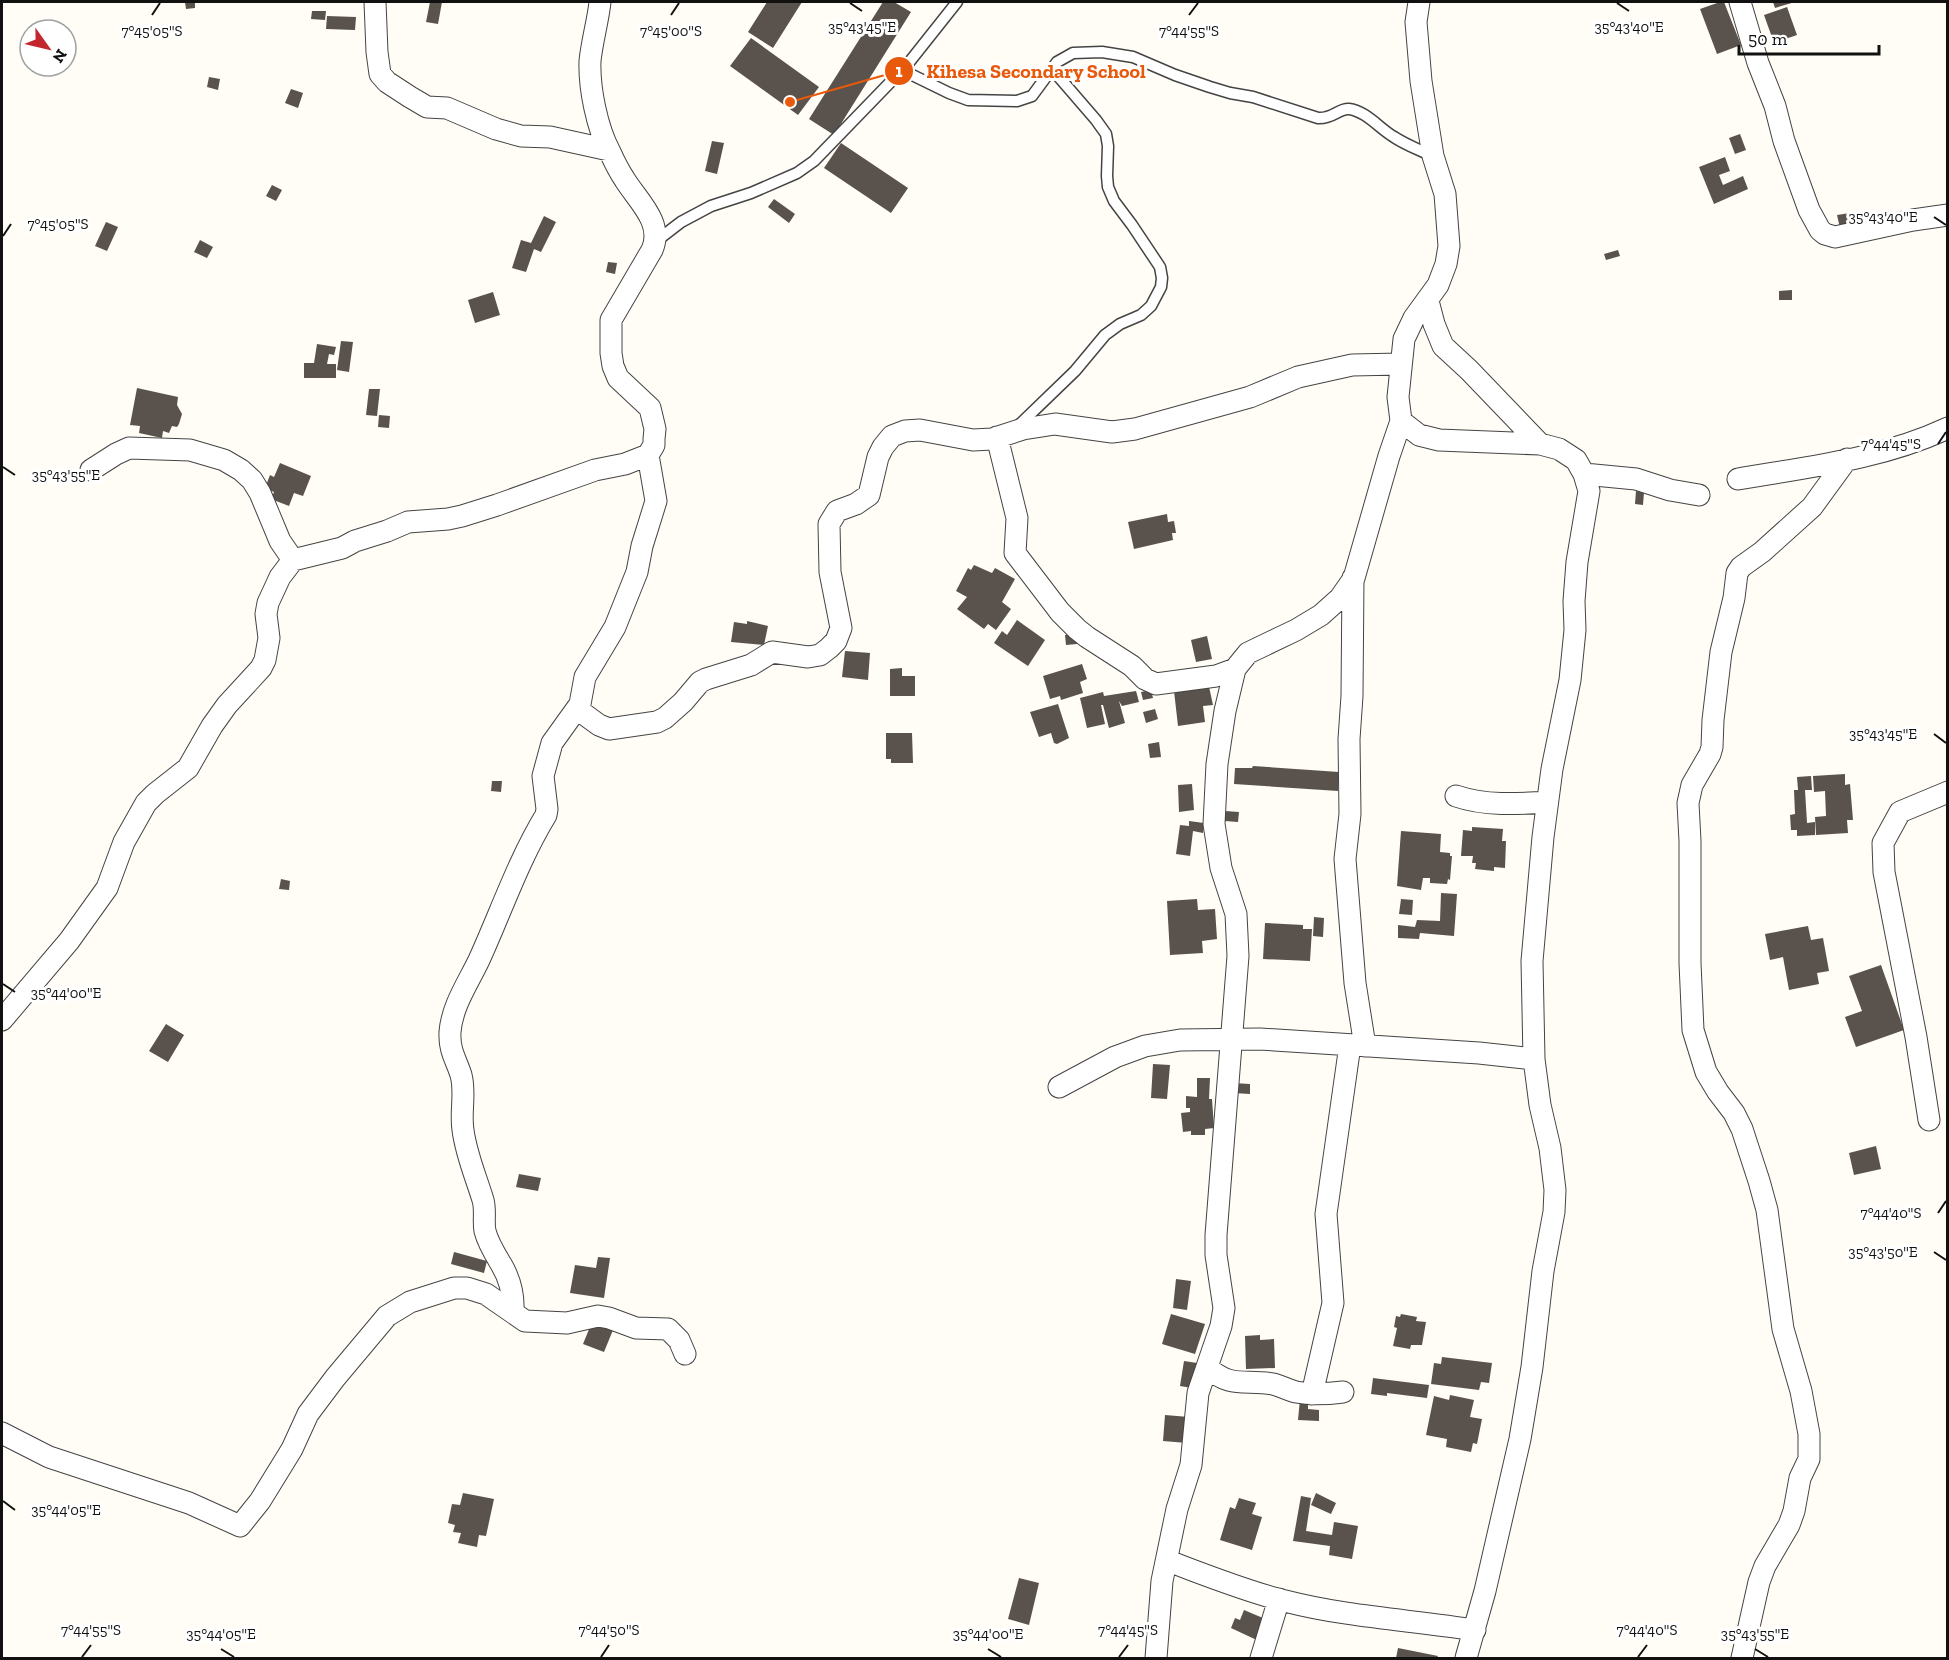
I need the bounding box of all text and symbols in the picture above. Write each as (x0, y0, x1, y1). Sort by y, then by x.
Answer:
north arrow (18, 18, 78, 78)
text: 35°43'45"E (828, 18, 896, 36)
text: 35°43'40"E (1594, 18, 1664, 36)
scale bar (1739, 18, 1878, 56)
text: 7°45'05"S (122, 22, 182, 40)
text: 7°45'00"S (640, 22, 702, 40)
text: 7°44'55"S (1159, 22, 1219, 40)
text: 50 m (1748, 28, 1788, 50)
text: N (49, 46, 71, 66)
callout: Kihesa Secondary School (884, 52, 1158, 90)
text: Kihesa Secondary School (926, 59, 1146, 83)
text: 1 (895, 60, 903, 82)
text: 35°43'40"E (1848, 208, 1918, 226)
text: 7°45'05"S (28, 215, 88, 233)
text: 7°44'45"S (1861, 435, 1921, 453)
text: 35°43'55"E (32, 466, 100, 484)
text: 35°43'45"E (1849, 725, 1917, 743)
text: 35°44'00"E (31, 984, 102, 1002)
text: 7°44'40"S (1861, 1204, 1921, 1222)
text: 35°43'50"E (1848, 1243, 1918, 1261)
text: 35°44'05"E (31, 1501, 101, 1519)
text: 7°44'55"S (61, 1621, 121, 1639)
text: 7°44'50"S (579, 1621, 639, 1639)
text: 7°44'45"S (1098, 1621, 1158, 1639)
text: 7°44'40"S (1617, 1621, 1677, 1639)
text: 35°44'05"E (186, 1625, 256, 1643)
text: 35°44'00"E (953, 1625, 1024, 1643)
text: 35°43'55"E (1721, 1625, 1789, 1643)

